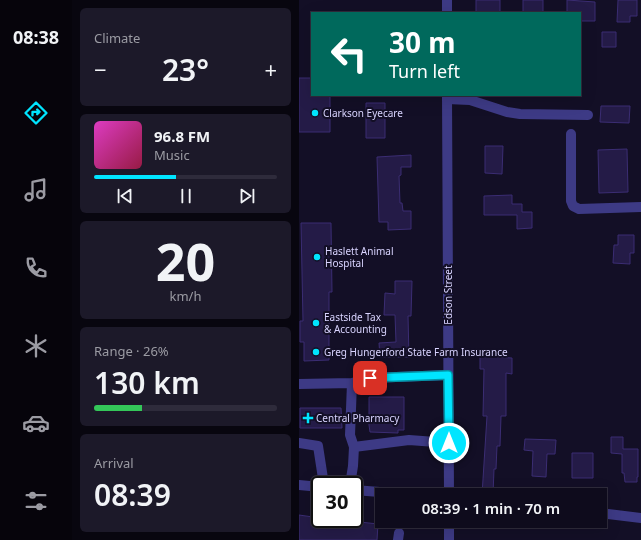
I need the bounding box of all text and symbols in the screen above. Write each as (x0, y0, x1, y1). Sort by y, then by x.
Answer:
text: 30 m (389, 23, 456, 61)
text: 08:38 (13, 25, 59, 49)
icon: left (323, 28, 375, 80)
text: Climate (94, 29, 140, 47)
text: 23° (162, 49, 209, 90)
text: − (94, 54, 107, 84)
text: + (264, 54, 277, 84)
text: Turn left (389, 59, 460, 83)
icon: directions (22, 99, 50, 127)
place label: Clarkson Eyecare (323, 106, 403, 120)
marker: Clarkson Eyecare (310, 108, 320, 118)
text: 96.8 FM (154, 126, 210, 146)
text: Music (154, 146, 190, 164)
icon: music (22, 176, 50, 204)
icon: previous (114, 185, 136, 207)
icon: pause (175, 185, 197, 207)
icon: next (236, 185, 258, 207)
text: 20 (156, 225, 215, 296)
place label: Haslett Animal Hospital (325, 244, 394, 270)
marker: Haslett Animal Hospital (312, 252, 322, 262)
icon: phone (22, 254, 50, 282)
street label: Edson Street (441, 265, 455, 325)
text: km/h (170, 287, 201, 305)
place label: Eastside Tax & Accounting (324, 310, 387, 336)
marker: Eastside Tax & Accounting (311, 318, 321, 328)
icon: climate (22, 332, 50, 360)
text: Range · 26% (94, 342, 169, 360)
place label: Greg Hungerford State Farm Insurance (324, 345, 508, 359)
marker: Greg Hungerford State Farm Insurance (311, 347, 321, 357)
pin (353, 361, 387, 395)
text: 130 km (94, 362, 200, 403)
icon: arrive (359, 367, 381, 389)
icon: car (22, 409, 50, 437)
place label: Central Pharmacy (316, 411, 400, 425)
marker: Central Pharmacy (303, 413, 313, 423)
position arrow (428, 422, 470, 464)
text: Arrival (94, 454, 134, 472)
text: 08:39 (94, 474, 171, 515)
speed limit sign: 30 (311, 476, 363, 528)
icon: filters (22, 487, 50, 515)
text: 08:39 · 1 min · 70 m (422, 498, 560, 518)

